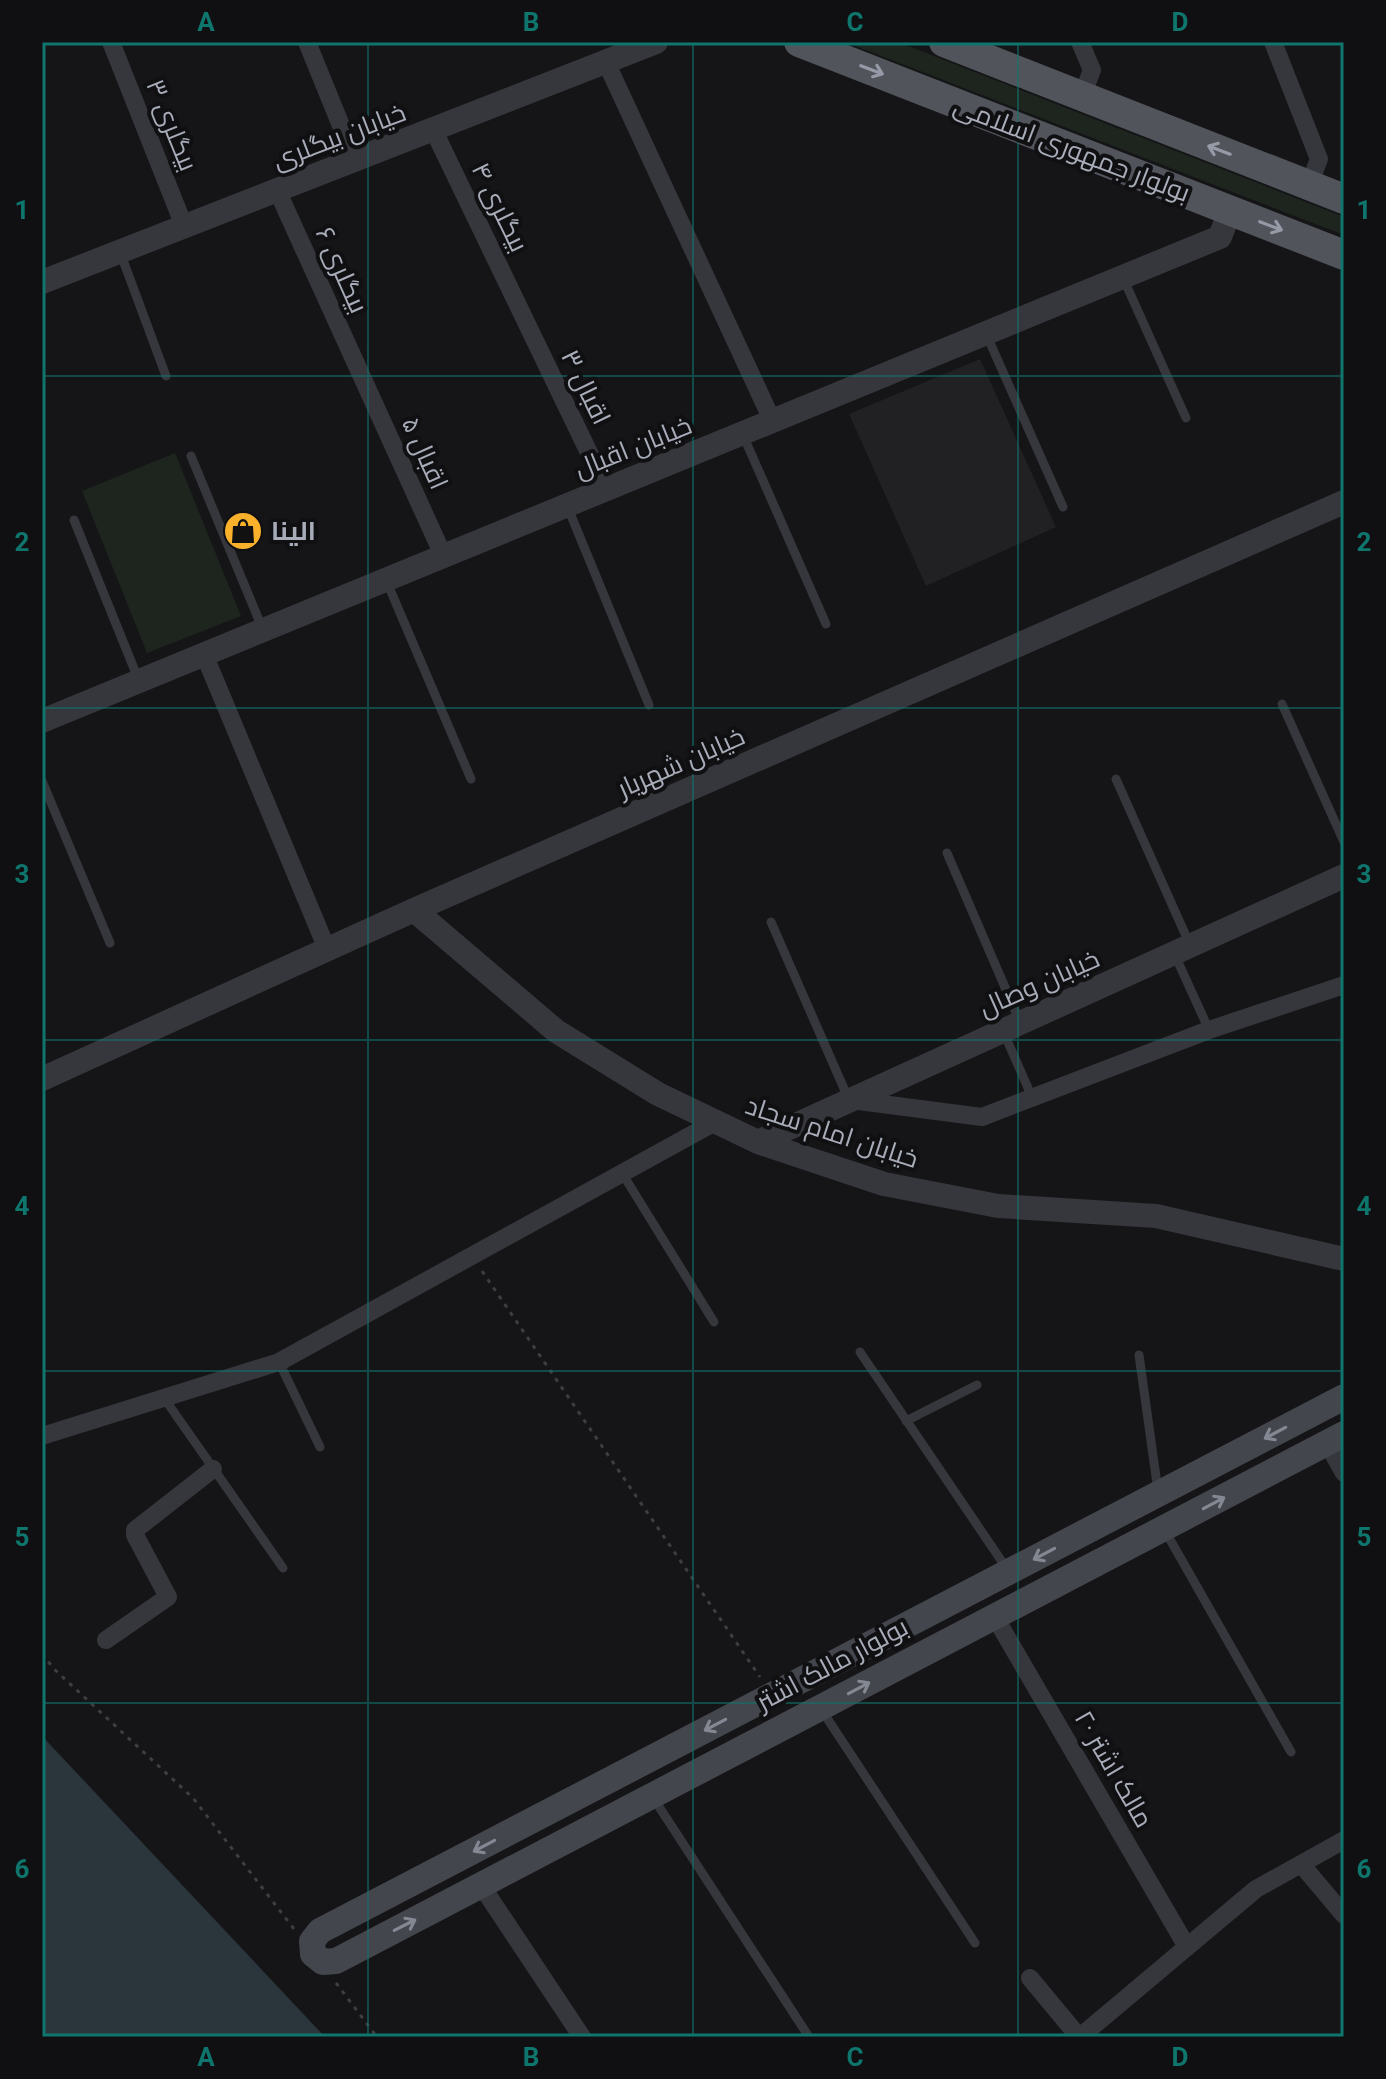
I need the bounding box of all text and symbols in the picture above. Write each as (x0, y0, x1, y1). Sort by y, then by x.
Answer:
text: A (197, 7, 215, 37)
text: B (523, 7, 539, 37)
text: C (846, 7, 864, 37)
text: D (1172, 7, 1188, 37)
one-way arrow (859, 64, 884, 79)
street label: بیگلری ۳ (140, 75, 204, 175)
street label: بولوار جمهوری اسلامی (949, 90, 1194, 209)
street label: خیابان بیگلری (268, 97, 410, 175)
one-way arrow (1207, 142, 1232, 156)
street label: بیگلری ۴ (466, 157, 534, 257)
text: 1 (15, 195, 29, 225)
text: 1 (1357, 195, 1371, 225)
one-way arrow (1258, 220, 1282, 235)
street label: بیگلری ۶ (310, 222, 374, 318)
street label: اقبال ۳ (555, 345, 617, 429)
street label: خیابان اقبال (570, 410, 696, 484)
street label: اقبال ۵ (396, 412, 454, 494)
shop icon: الینا (222, 510, 264, 552)
place label: الینا (271, 516, 316, 546)
text: 2 (15, 527, 29, 557)
text: 2 (1357, 527, 1371, 557)
street label: خیابان شهریار (611, 721, 750, 805)
text: 3 (15, 859, 29, 889)
text: 3 (1357, 859, 1371, 889)
street label: خیابان وصال (974, 943, 1104, 1023)
street label: خیابان امام سجاد (741, 1090, 922, 1177)
text: 4 (15, 1191, 30, 1221)
text: 4 (1357, 1191, 1372, 1221)
one-way arrow (1263, 1426, 1287, 1442)
one-way arrow (1201, 1494, 1225, 1510)
text: 5 (15, 1522, 29, 1552)
text: 5 (1357, 1522, 1371, 1552)
one-way arrow (1033, 1546, 1057, 1562)
street label: بولوار مالک اشتر (749, 1611, 913, 1718)
one-way arrow (846, 1679, 870, 1695)
street label: مالک اشتر ۲۰ (1069, 1705, 1159, 1833)
one-way arrow (703, 1718, 727, 1734)
one-way arrow (473, 1838, 497, 1854)
text: 6 (15, 1854, 30, 1884)
text: 6 (1357, 1854, 1372, 1884)
one-way arrow (393, 1916, 416, 1932)
text: A (197, 2042, 215, 2072)
text: B (523, 2042, 539, 2072)
text: C (846, 2042, 864, 2072)
text: D (1172, 2042, 1188, 2072)

